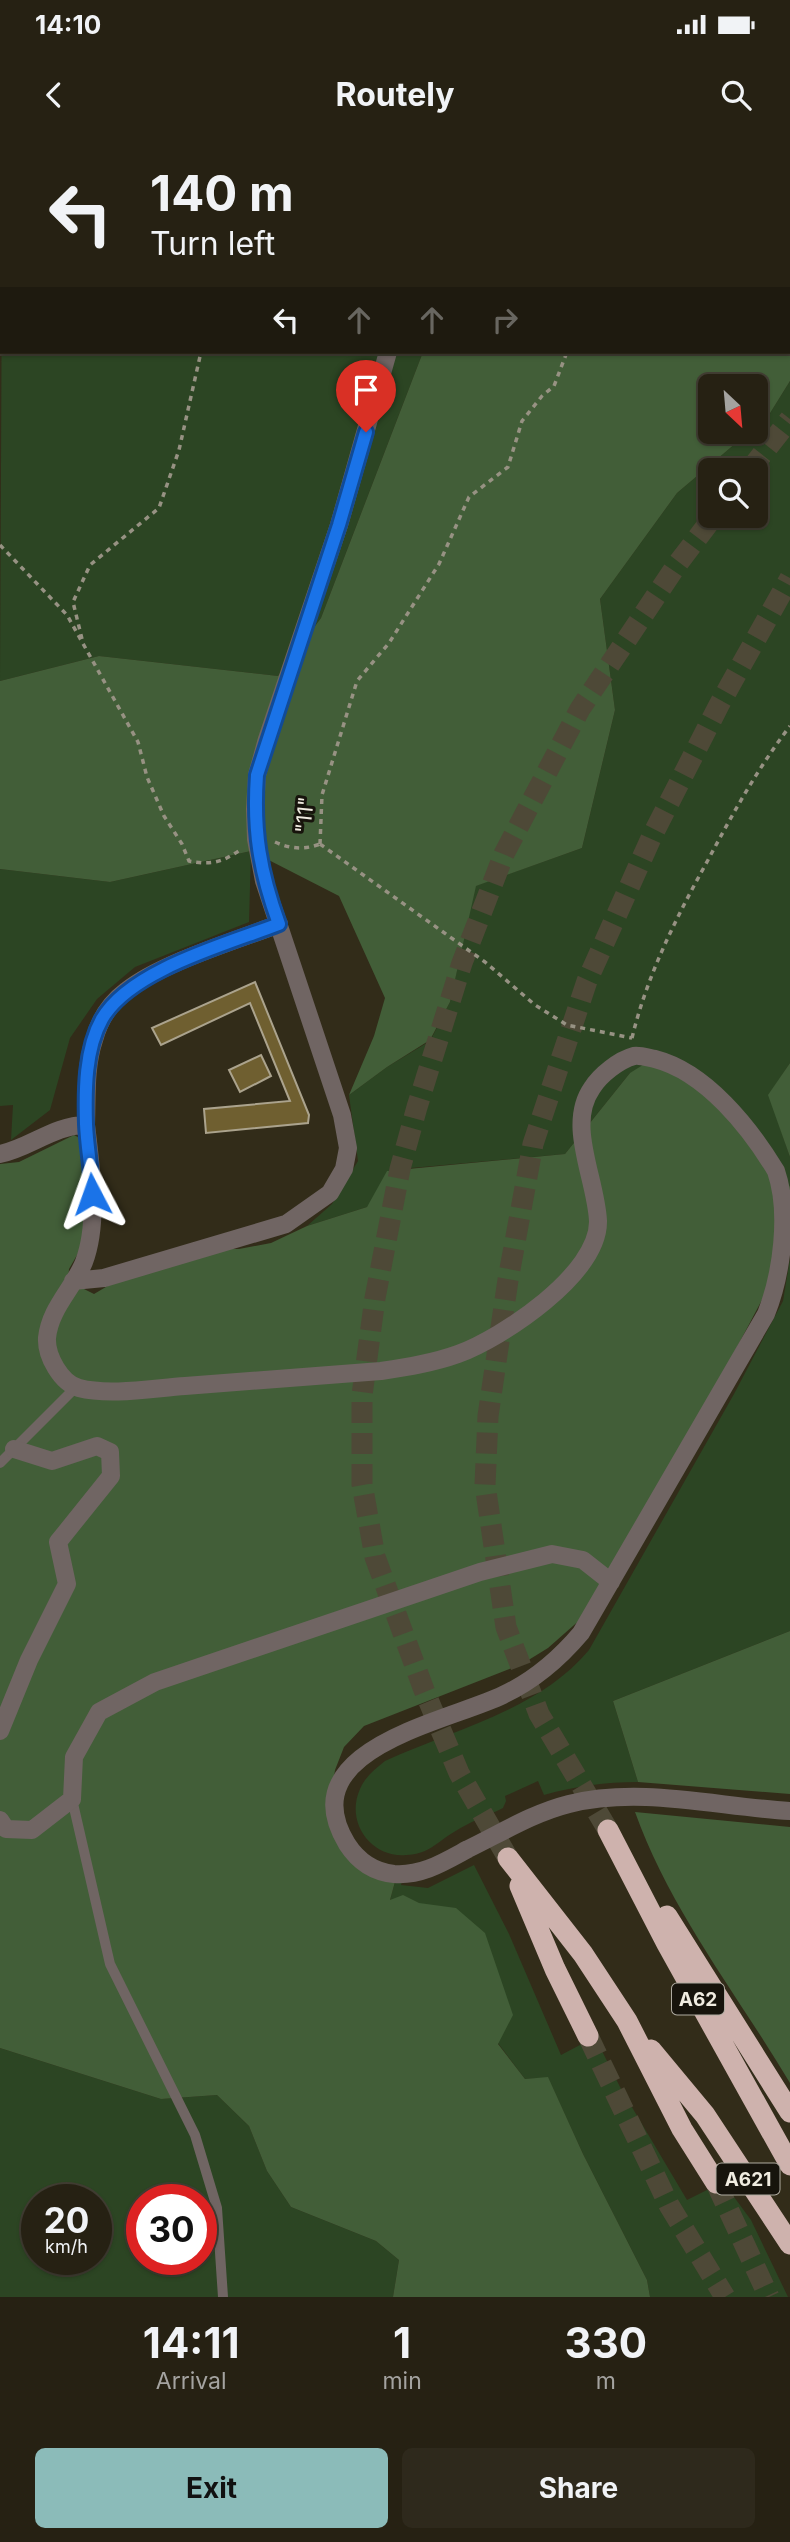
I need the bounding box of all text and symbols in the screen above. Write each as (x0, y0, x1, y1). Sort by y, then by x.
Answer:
text: 14:10 (35, 9, 101, 40)
text: Routely (336, 75, 454, 114)
icon: back (35, 76, 73, 114)
icon: search (717, 76, 755, 114)
text: 140 m (150, 164, 294, 223)
icon: left (35, 168, 126, 259)
text: Turn left (150, 224, 275, 263)
icon: left (267, 301, 305, 339)
icon: ahead (340, 301, 378, 339)
icon: ahead (413, 301, 451, 339)
icon: right (486, 301, 524, 339)
pin (336, 360, 396, 432)
icon: arrive (347, 371, 385, 409)
north arrow (698, 374, 768, 444)
map controls (698, 374, 768, 528)
button: search (698, 458, 768, 528)
street label: "11" (290, 795, 319, 834)
position arrow (55, 1157, 129, 1231)
road number: Α62 (672, 1983, 724, 2014)
road number: Α621 (716, 2164, 780, 2194)
speed limit sign: 30 (126, 2184, 217, 2275)
text: 20 (44, 2199, 89, 2241)
text: km/h (45, 2236, 88, 2257)
text: 14:11 (143, 2317, 240, 2368)
text: 1 (393, 2317, 411, 2368)
text: 330 (565, 2317, 647, 2368)
text: Arrival (156, 2367, 227, 2395)
text: min (382, 2367, 422, 2395)
text: m (596, 2367, 616, 2395)
button: Exit (35, 2448, 388, 2528)
button: Share (402, 2448, 755, 2528)

